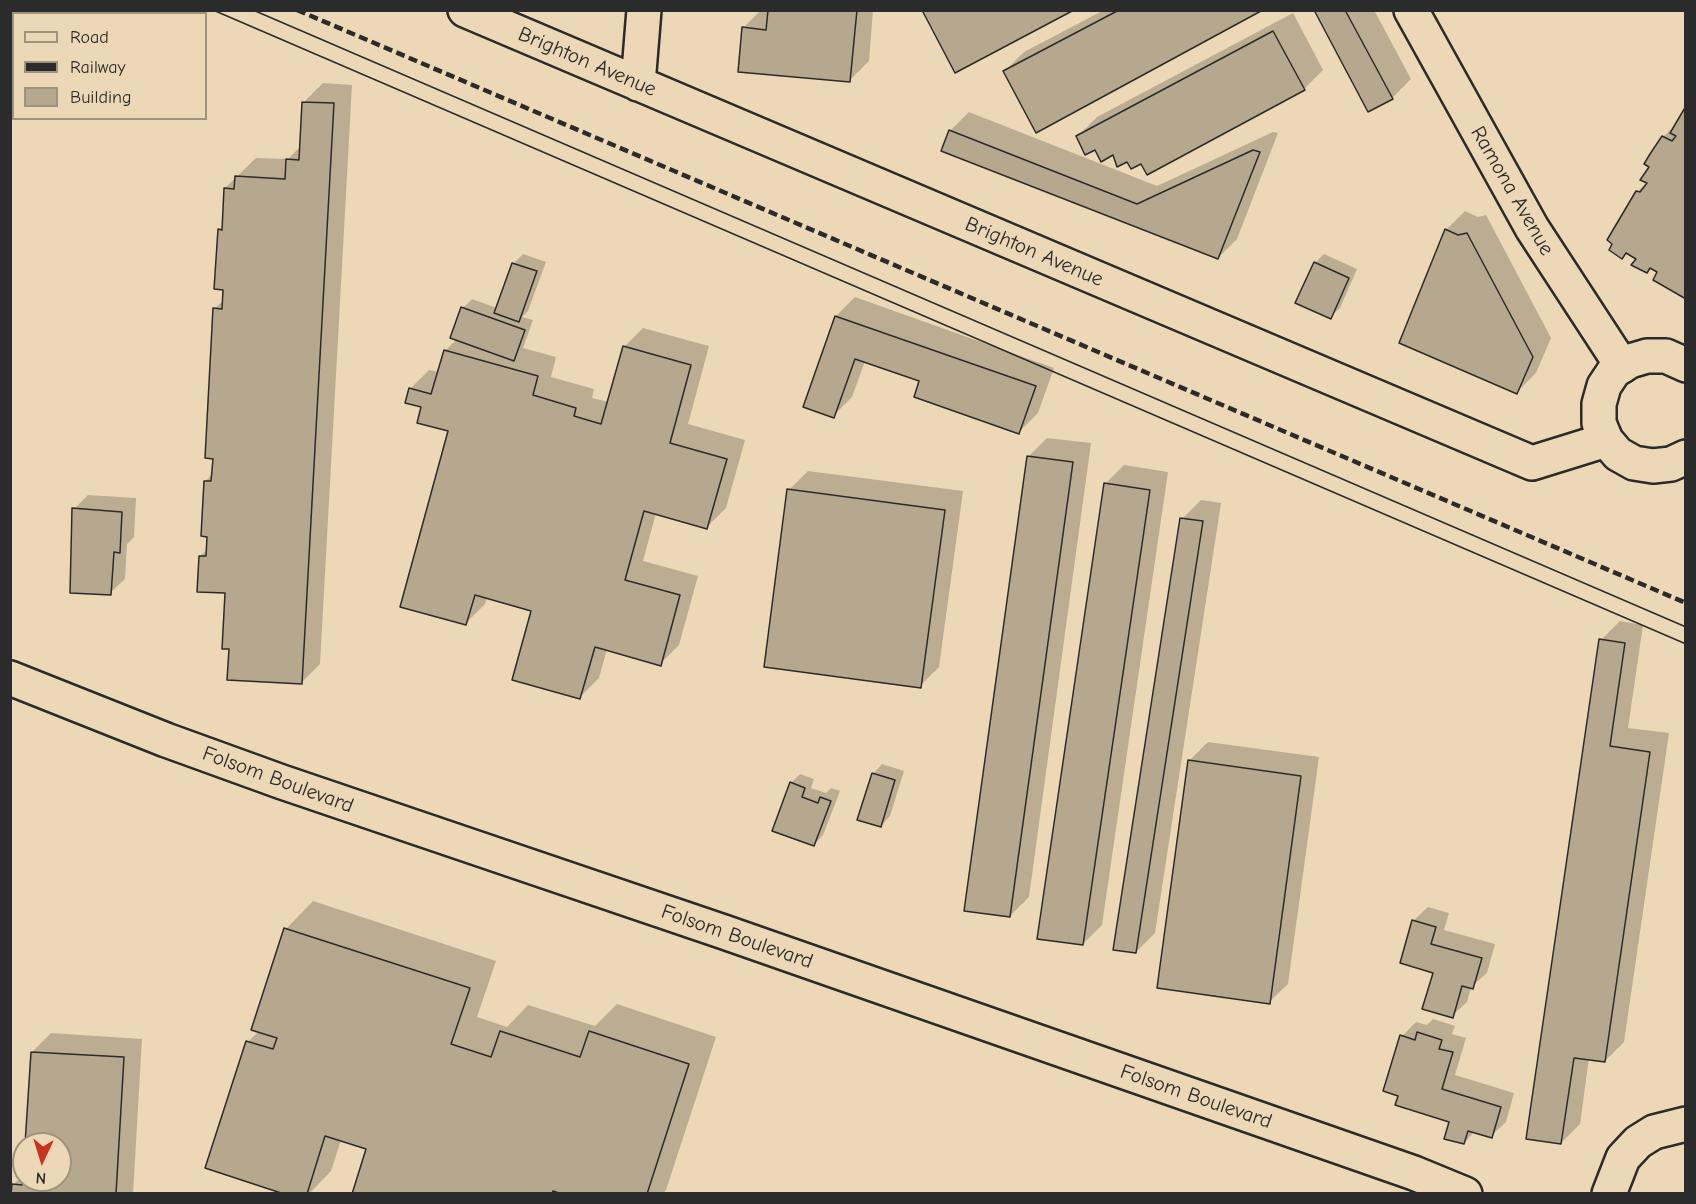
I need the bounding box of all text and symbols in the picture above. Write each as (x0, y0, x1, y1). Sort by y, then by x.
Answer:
legend (12, 12, 207, 120)
street label: Brighton Avenue (514, 22, 660, 102)
text: Road (70, 27, 109, 48)
text: Railway (70, 57, 126, 78)
text: Building (70, 87, 132, 108)
street label: Ramona Avenue (1465, 122, 1559, 260)
street label: Brighton Avenue (961, 212, 1107, 292)
street label: Folsom Boulevard (199, 741, 357, 819)
street label: Folsom Boulevard (658, 899, 816, 975)
street label: Folsom Boulevard (1117, 1059, 1275, 1135)
north arrow (12, 1132, 72, 1192)
text: N (35, 1169, 47, 1187)

